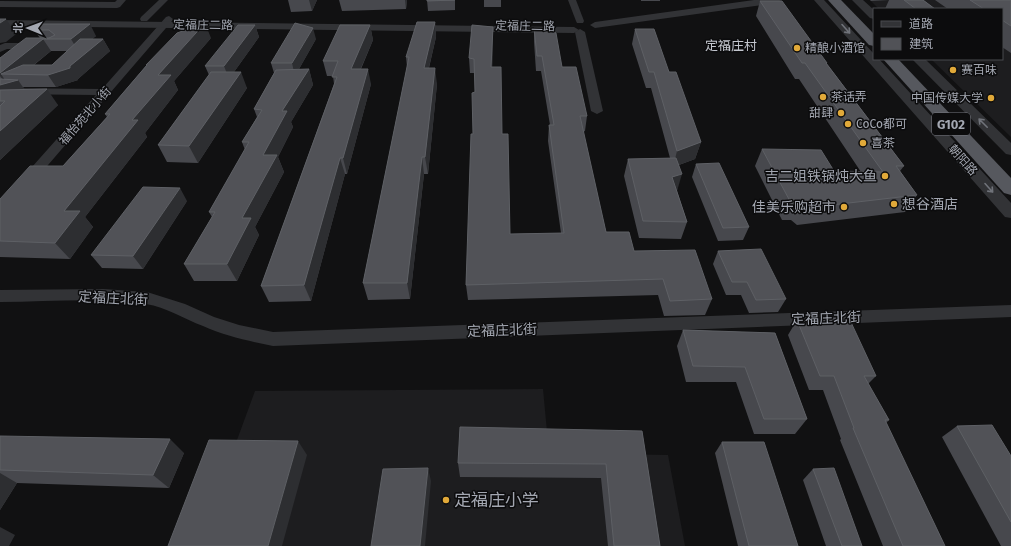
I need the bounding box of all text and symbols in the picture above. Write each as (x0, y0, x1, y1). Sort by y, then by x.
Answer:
north arrow (8, 8, 48, 48)
legend (873, 8, 1003, 60)
street label: 定福庄二路 (173, 17, 233, 33)
text: 道路 (909, 17, 933, 31)
street label: 定福庄二路 (495, 18, 555, 34)
text: 北 (12, 22, 25, 33)
one-way arrow (841, 24, 850, 34)
text: 建筑 (909, 37, 933, 51)
district label: 定福庄村 (705, 38, 757, 53)
place label: 精酿小酒馆 (805, 41, 865, 55)
marker: 精酿小酒馆 (792, 43, 802, 53)
place label: 赛百味 (961, 63, 997, 77)
marker: 赛百味 (948, 65, 958, 75)
street label: 福怡苑北小街 (56, 84, 114, 148)
place label: 茶话弄 (831, 90, 867, 104)
place label: 中国传媒大学 (911, 91, 983, 105)
marker: 茶话弄 (818, 92, 828, 102)
marker: 中国传媒大学 (986, 93, 996, 103)
place label: 甜肆 (809, 106, 833, 120)
marker: 甜肆 (836, 108, 846, 118)
road number: G102 (932, 113, 970, 135)
place label: CoCo都可 (856, 117, 907, 131)
one-way arrow (978, 118, 988, 128)
marker: CoCo都可 (843, 119, 853, 129)
place label: 喜茶 (871, 136, 895, 150)
marker: 喜茶 (858, 138, 868, 148)
street label: 朝阳路 (946, 142, 980, 178)
place label: 吉二姐铁锅炖大鱼 (765, 168, 877, 185)
marker: 吉二姐铁锅炖大鱼 (880, 171, 890, 181)
one-way arrow (984, 183, 993, 193)
place label: 想谷酒店 (902, 196, 958, 213)
place label: 佳美乐购超市 (752, 199, 836, 216)
marker: 想谷酒店 (889, 199, 899, 209)
marker: 佳美乐购超市 (839, 202, 849, 212)
street label: 定福庄北街 (78, 288, 148, 309)
street label: 定福庄北街 (791, 309, 861, 328)
street label: 定福庄北街 (467, 321, 537, 340)
place label: 定福庄小学 (454, 490, 539, 511)
marker: 定福庄小学 (441, 495, 451, 505)

